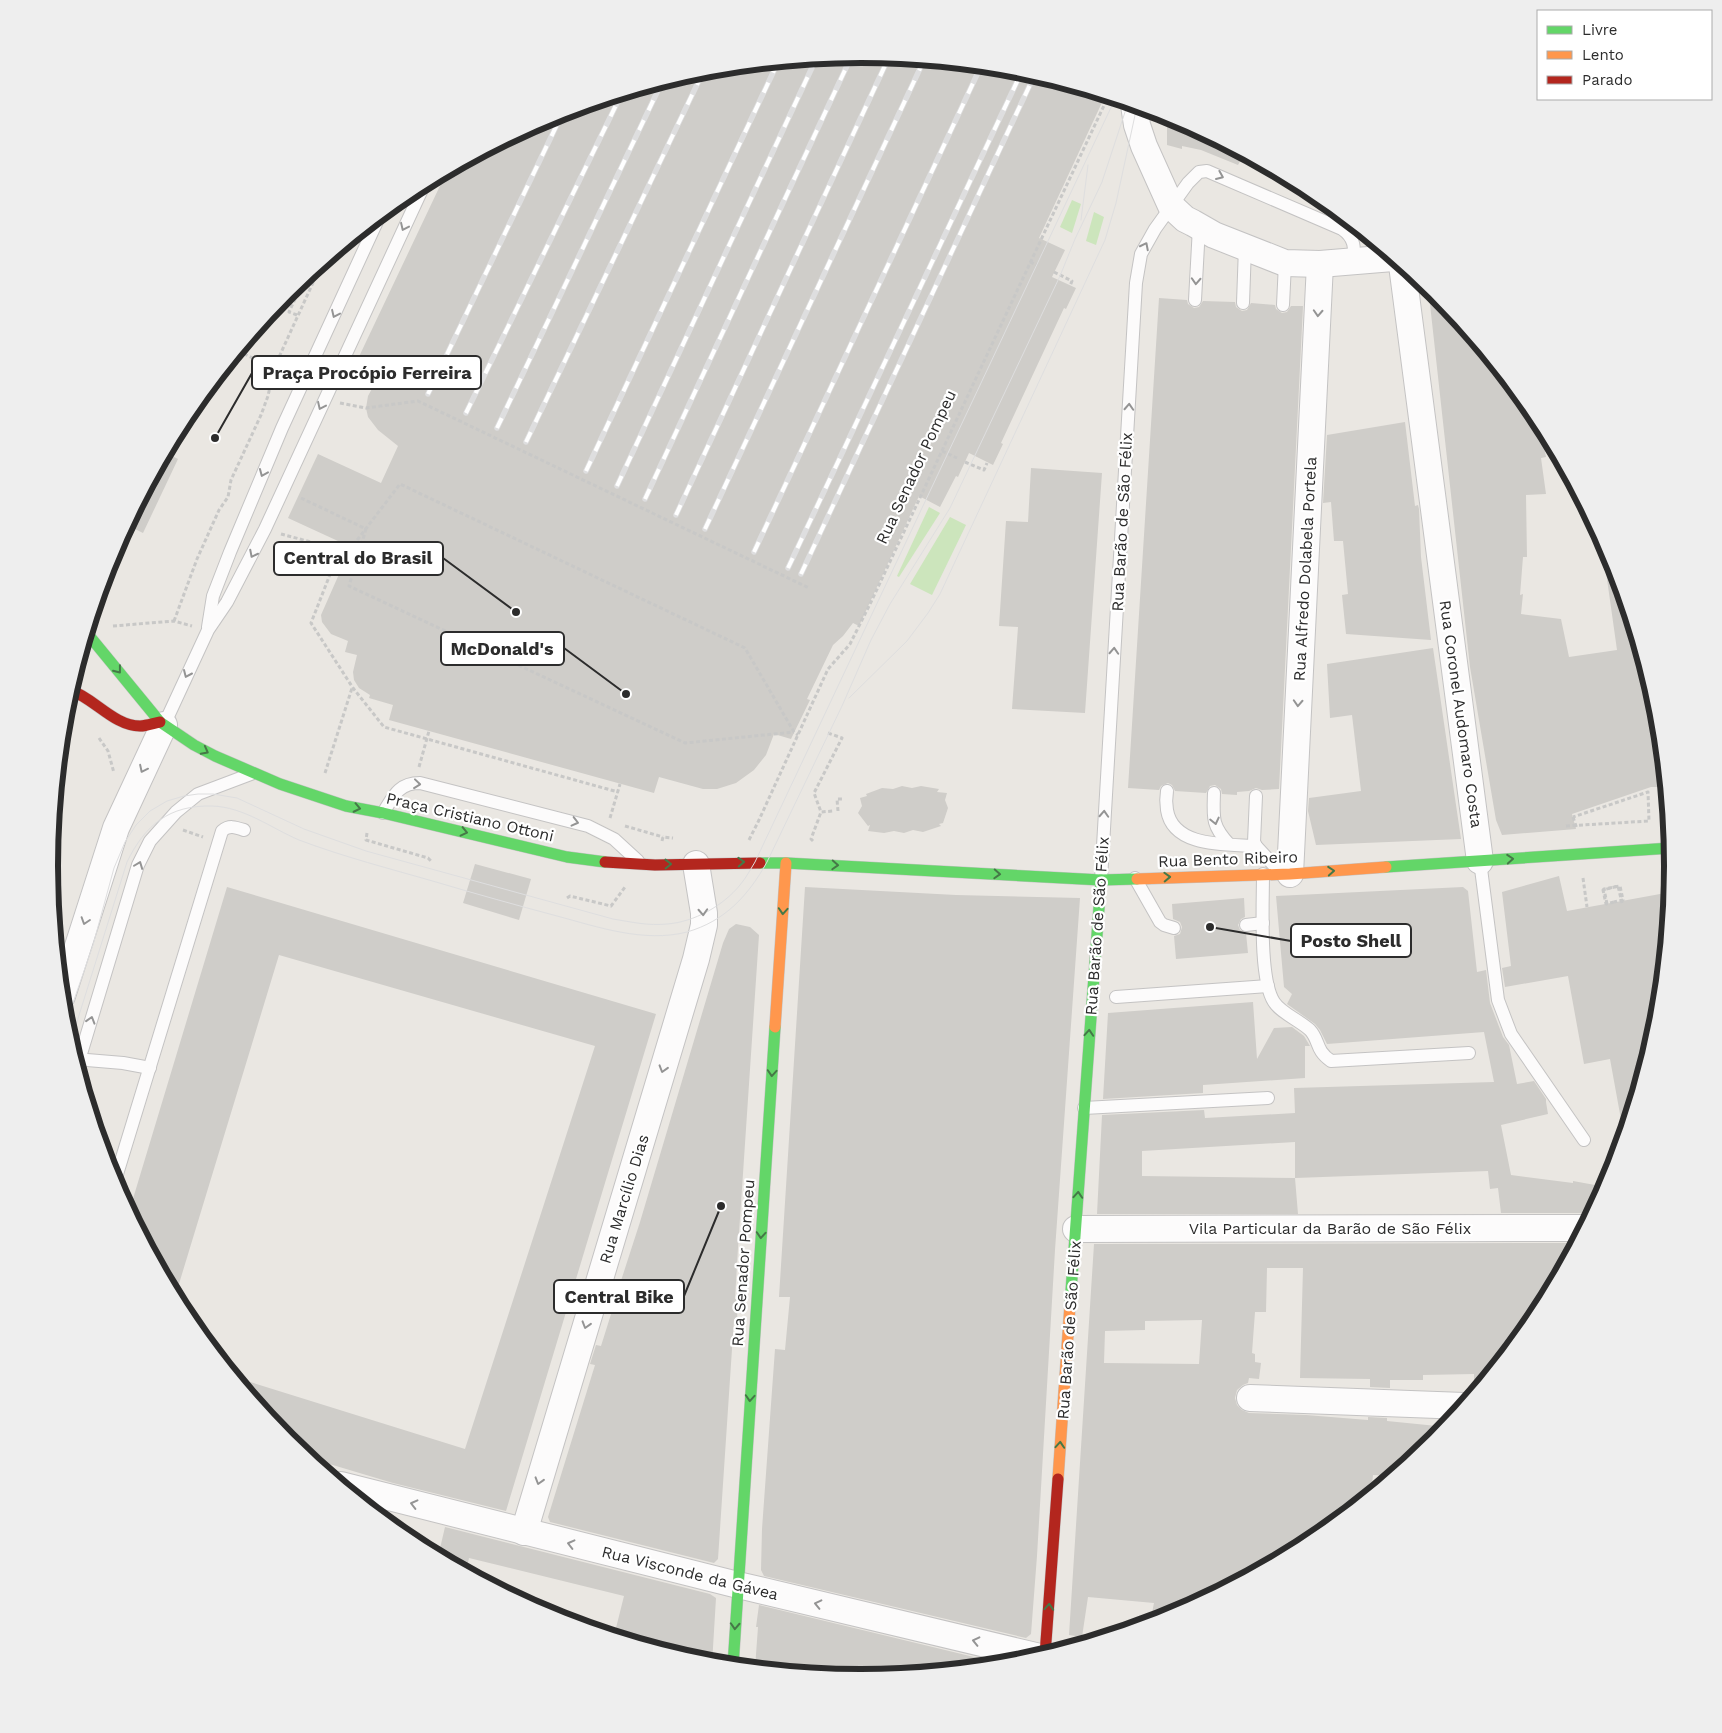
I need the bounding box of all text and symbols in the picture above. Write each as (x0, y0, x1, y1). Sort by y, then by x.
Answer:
legend (1537, 10, 1712, 100)
text: Livre (1582, 21, 1617, 39)
text: Lento (1582, 46, 1624, 64)
text: Parado (1582, 71, 1632, 89)
one-way arrow (1215, 170, 1224, 181)
one-way arrow (400, 222, 411, 231)
one-way arrow (1139, 242, 1149, 251)
one-way arrow (1190, 277, 1201, 285)
one-way arrow (330, 309, 341, 318)
one-way arrow (1312, 309, 1323, 317)
callout: Praça Procópio Ferreira (252, 356, 481, 389)
text: Praça Procópio Ferreira (262, 362, 472, 383)
street label: Rua Senador Pompeu (872, 387, 960, 547)
one-way arrow (317, 401, 327, 410)
one-way arrow (1123, 403, 1134, 411)
street label: Rua Barão de São Félix (1108, 432, 1136, 612)
street label: Rua Alfredo Dolabela Portela (1290, 456, 1320, 682)
one-way arrow (259, 468, 269, 477)
callout: Central do Brasil (274, 542, 443, 575)
text: Central do Brasil (284, 547, 433, 568)
one-way arrow (249, 549, 259, 558)
street label: Rua Coronel Audomaro Costa (1436, 599, 1486, 829)
callout: McDonald's (441, 632, 564, 665)
text: McDonald's (451, 638, 554, 659)
one-way arrow (1108, 647, 1119, 655)
one-way arrow (112, 665, 121, 674)
one-way arrow (183, 669, 194, 678)
one-way arrow (1293, 699, 1304, 707)
one-way arrow (200, 745, 209, 755)
one-way arrow (139, 764, 150, 773)
one-way arrow (413, 778, 421, 789)
street label: Praça Cristiano Ottoni (384, 788, 556, 846)
one-way arrow (353, 802, 362, 813)
one-way arrow (1099, 809, 1110, 817)
one-way arrow (570, 816, 579, 827)
one-way arrow (1209, 817, 1220, 825)
one-way arrow (460, 827, 468, 837)
street label: Rua Barão de São Félix (1081, 836, 1113, 1016)
street label: Rua Bento Ribeiro (1158, 847, 1298, 871)
one-way arrow (1506, 854, 1514, 865)
one-way arrow (737, 857, 745, 868)
one-way arrow (665, 859, 673, 870)
one-way arrow (831, 860, 839, 871)
one-way arrow (133, 861, 143, 870)
one-way arrow (1327, 866, 1335, 877)
one-way arrow (994, 869, 1001, 879)
one-way arrow (1163, 872, 1171, 883)
one-way arrow (777, 907, 788, 915)
one-way arrow (698, 908, 709, 916)
one-way arrow (81, 916, 91, 924)
callout: Posto Shell (1291, 924, 1411, 957)
text: Posto Shell (1301, 930, 1402, 951)
one-way arrow (86, 1017, 96, 1025)
one-way arrow (1084, 1029, 1095, 1037)
one-way arrow (659, 1064, 669, 1073)
one-way arrow (766, 1070, 777, 1078)
street label: Rua Marcílio Dias (595, 1132, 653, 1266)
street label: Rua Senador Pompeu (728, 1179, 758, 1347)
one-way arrow (1072, 1191, 1083, 1199)
street label: Vila Particular da Barão de São Félix (1189, 1219, 1471, 1238)
one-way arrow (756, 1232, 767, 1240)
street label: Rua Barão de São Félix (1053, 1240, 1085, 1420)
callout: Central Bike (554, 1280, 684, 1313)
text: Central Bike (564, 1286, 674, 1307)
one-way arrow (581, 1320, 591, 1329)
one-way arrow (745, 1394, 756, 1402)
one-way arrow (1055, 1440, 1066, 1448)
one-way arrow (535, 1476, 545, 1484)
one-way arrow (409, 1499, 418, 1510)
one-way arrow (567, 1539, 576, 1550)
street label: Rua Visconde da Gávea (600, 1542, 780, 1604)
one-way arrow (813, 1599, 822, 1610)
one-way arrow (1043, 1602, 1054, 1610)
one-way arrow (730, 1622, 741, 1630)
one-way arrow (972, 1636, 980, 1647)

